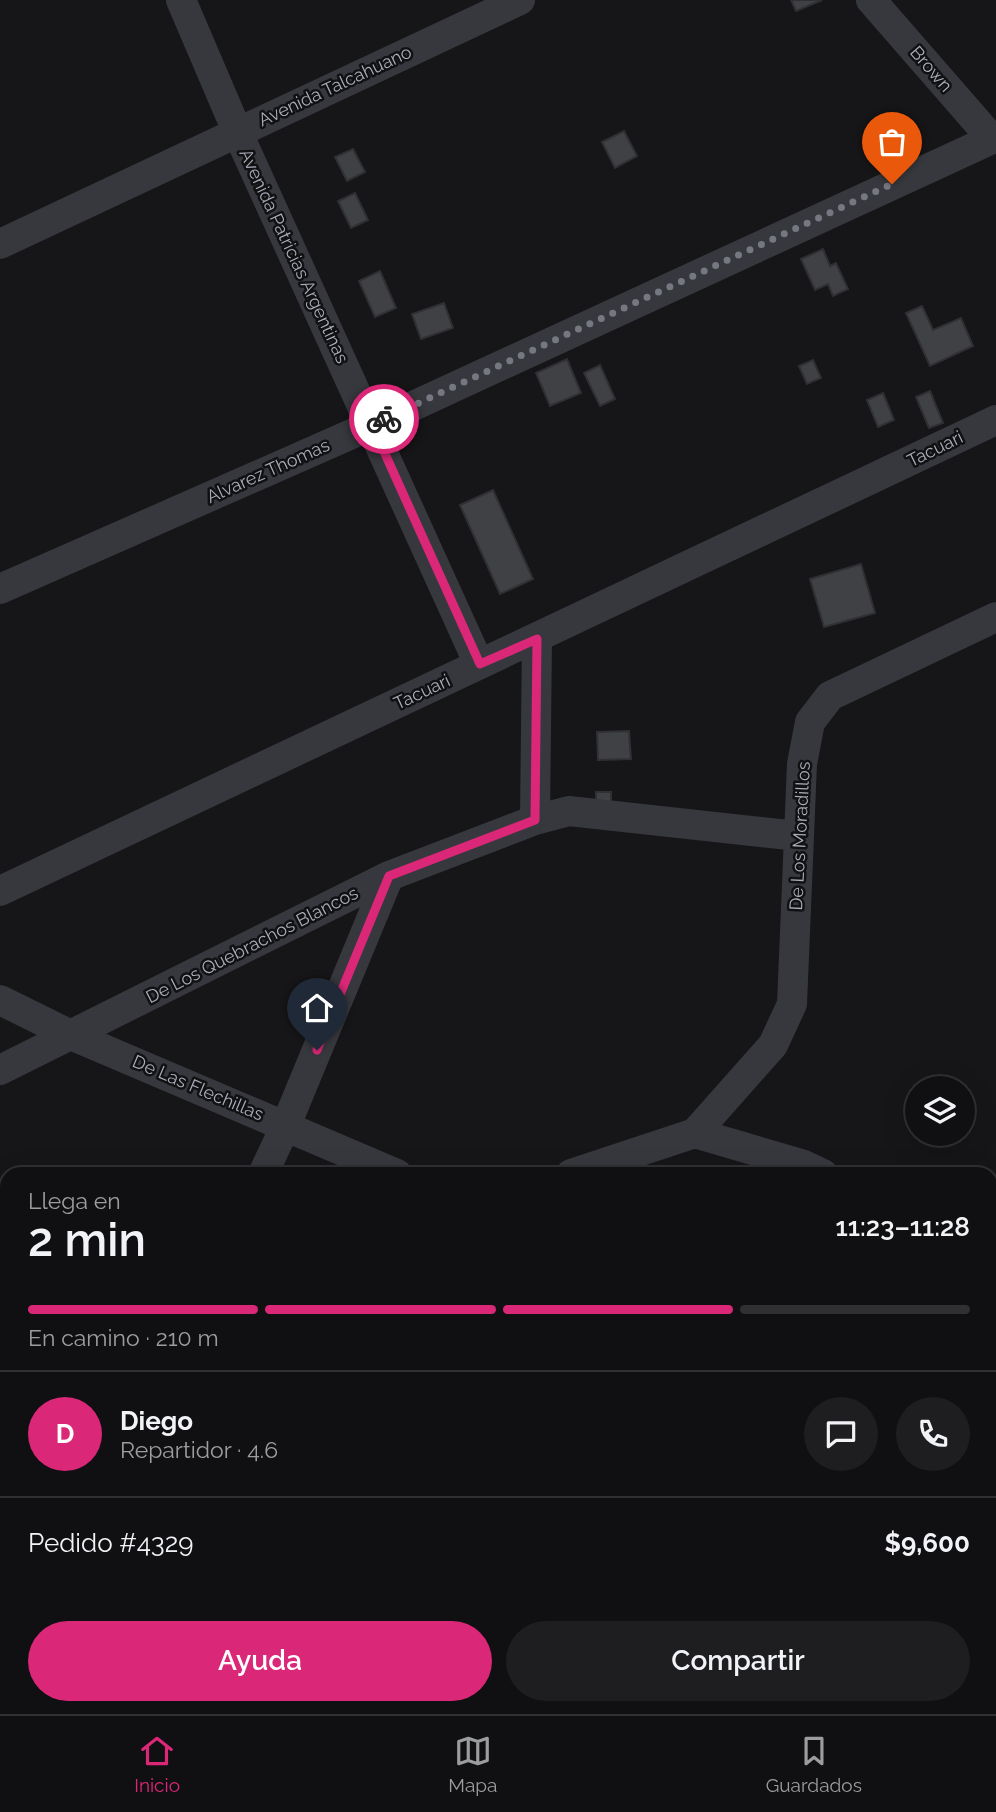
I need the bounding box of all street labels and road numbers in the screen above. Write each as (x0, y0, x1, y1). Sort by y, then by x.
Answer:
street label: Avenida Talcahuano (255, 41, 415, 130)
street label: Brown (906, 42, 957, 96)
street label: Avenida Patricias Argentinas (235, 145, 354, 367)
street label: Tacuari (903, 426, 966, 471)
street label: Alvarez Thomas (203, 434, 333, 507)
street label: Tacuari (390, 669, 453, 714)
street label: De Los Moradillos (785, 761, 814, 911)
street label: De Los Quebrachos Blancos (142, 882, 362, 1007)
street label: De Las Flechillas (130, 1050, 267, 1125)

